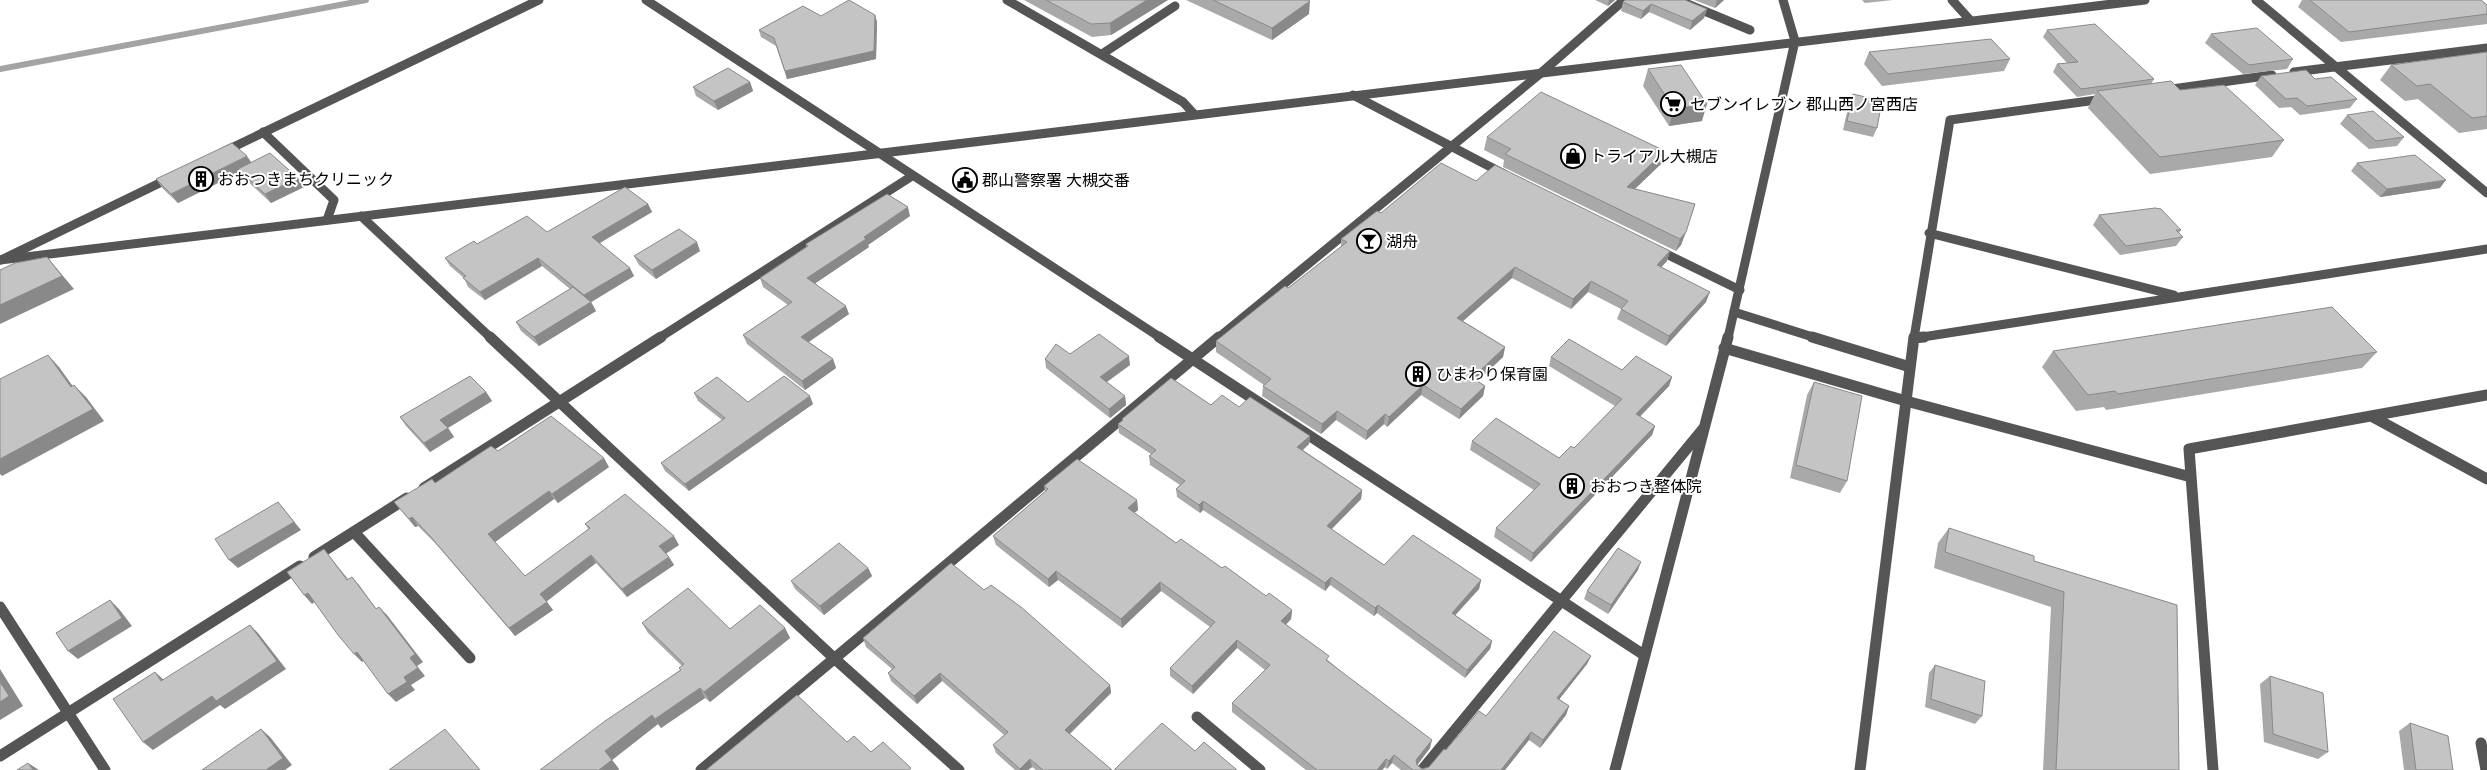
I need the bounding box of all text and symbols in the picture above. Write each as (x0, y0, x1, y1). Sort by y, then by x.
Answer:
supermarket icon: セブンイレブン 郡山西ノ宮西店 (1660, 91, 1686, 117)
place label: セブンイレブン 郡山西ノ宮西店 (1690, 94, 1918, 114)
shop icon: トライアル大槻店 (1560, 143, 1586, 169)
place label: トライアル大槻店 (1590, 146, 1718, 166)
building icon: おおつきまちクリニック (188, 166, 214, 192)
public building icon: 郡山警察署 大槻交番 (952, 167, 978, 193)
place label: おおつきまちクリニック (218, 169, 394, 189)
place label: 郡山警察署 大槻交番 (982, 170, 1130, 190)
bar icon: 湖舟 (1356, 228, 1382, 254)
place label: 湖舟 (1386, 231, 1418, 251)
building icon: ひまわり保育園 (1405, 361, 1431, 387)
place label: ひまわり保育園 (1436, 364, 1548, 384)
building icon: おおつき整体院 (1559, 473, 1585, 499)
place label: おおつき整体院 (1590, 476, 1702, 496)

